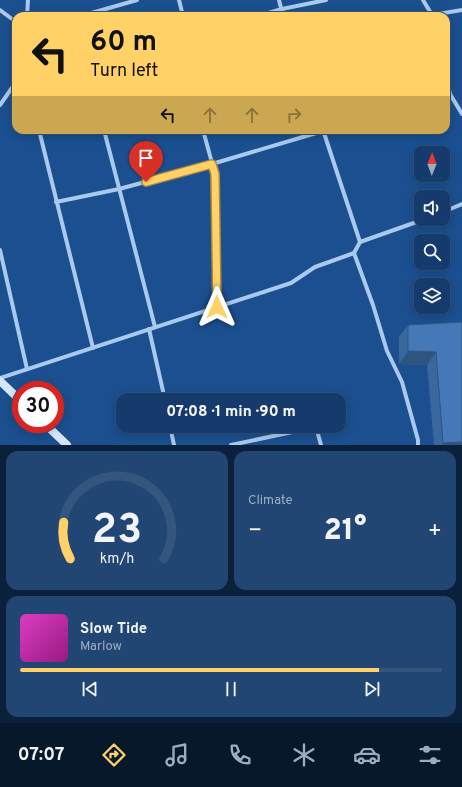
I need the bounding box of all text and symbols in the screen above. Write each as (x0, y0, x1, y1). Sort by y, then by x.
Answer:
text: 60 m (90, 25, 157, 61)
icon: left (24, 28, 76, 80)
text: Turn left (90, 60, 158, 83)
icon: left (157, 104, 179, 126)
icon: ahead (199, 104, 221, 126)
icon: ahead (241, 104, 263, 126)
icon: right (283, 104, 305, 126)
pin (129, 141, 163, 182)
north arrow (414, 146, 450, 182)
map controls (414, 146, 450, 314)
icon: arrive (135, 147, 157, 169)
button: sound (414, 190, 450, 226)
button: search (414, 234, 450, 270)
button: layers (414, 278, 450, 314)
position arrow (196, 286, 238, 328)
speed limit sign: 30 (12, 381, 64, 433)
text: 07:08 · 1 min · 90 m (166, 403, 296, 422)
text: Climate (248, 493, 293, 509)
text: 23 (92, 504, 142, 557)
text: 21° (323, 513, 367, 550)
text: − (248, 518, 262, 545)
text: + (428, 518, 442, 545)
text: km/h (100, 549, 134, 567)
text: Slow Tide (80, 620, 147, 639)
text: Marlow (80, 639, 122, 655)
icon: previous (79, 678, 101, 700)
icon: pause (220, 678, 242, 700)
icon: next (361, 678, 383, 700)
icon: directions (100, 741, 128, 769)
icon: music (163, 741, 191, 769)
icon: phone (226, 741, 254, 769)
icon: climate (290, 741, 318, 769)
icon: car (353, 741, 381, 769)
icon: filters (416, 741, 444, 769)
text: 07:07 (18, 744, 64, 767)

